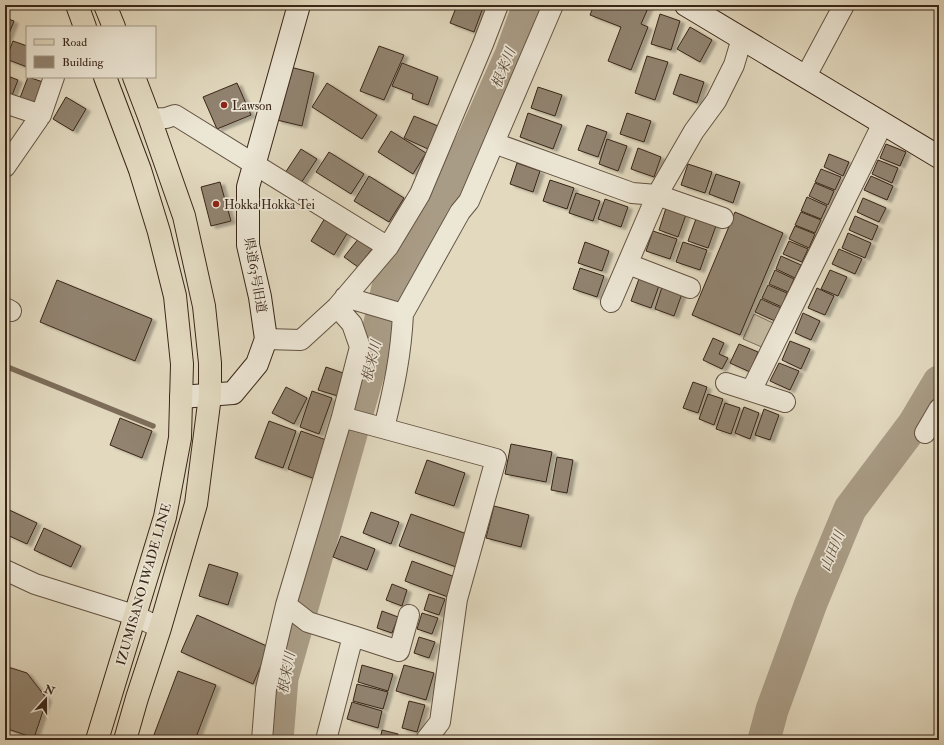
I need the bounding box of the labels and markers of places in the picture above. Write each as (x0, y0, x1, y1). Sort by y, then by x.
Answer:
place label: Lawson (232, 98, 272, 114)
marker: Lawson (219, 100, 229, 110)
place label: Hokka Hokka Tei (224, 197, 316, 213)
marker: Hokka Hokka Tei (211, 199, 221, 209)

